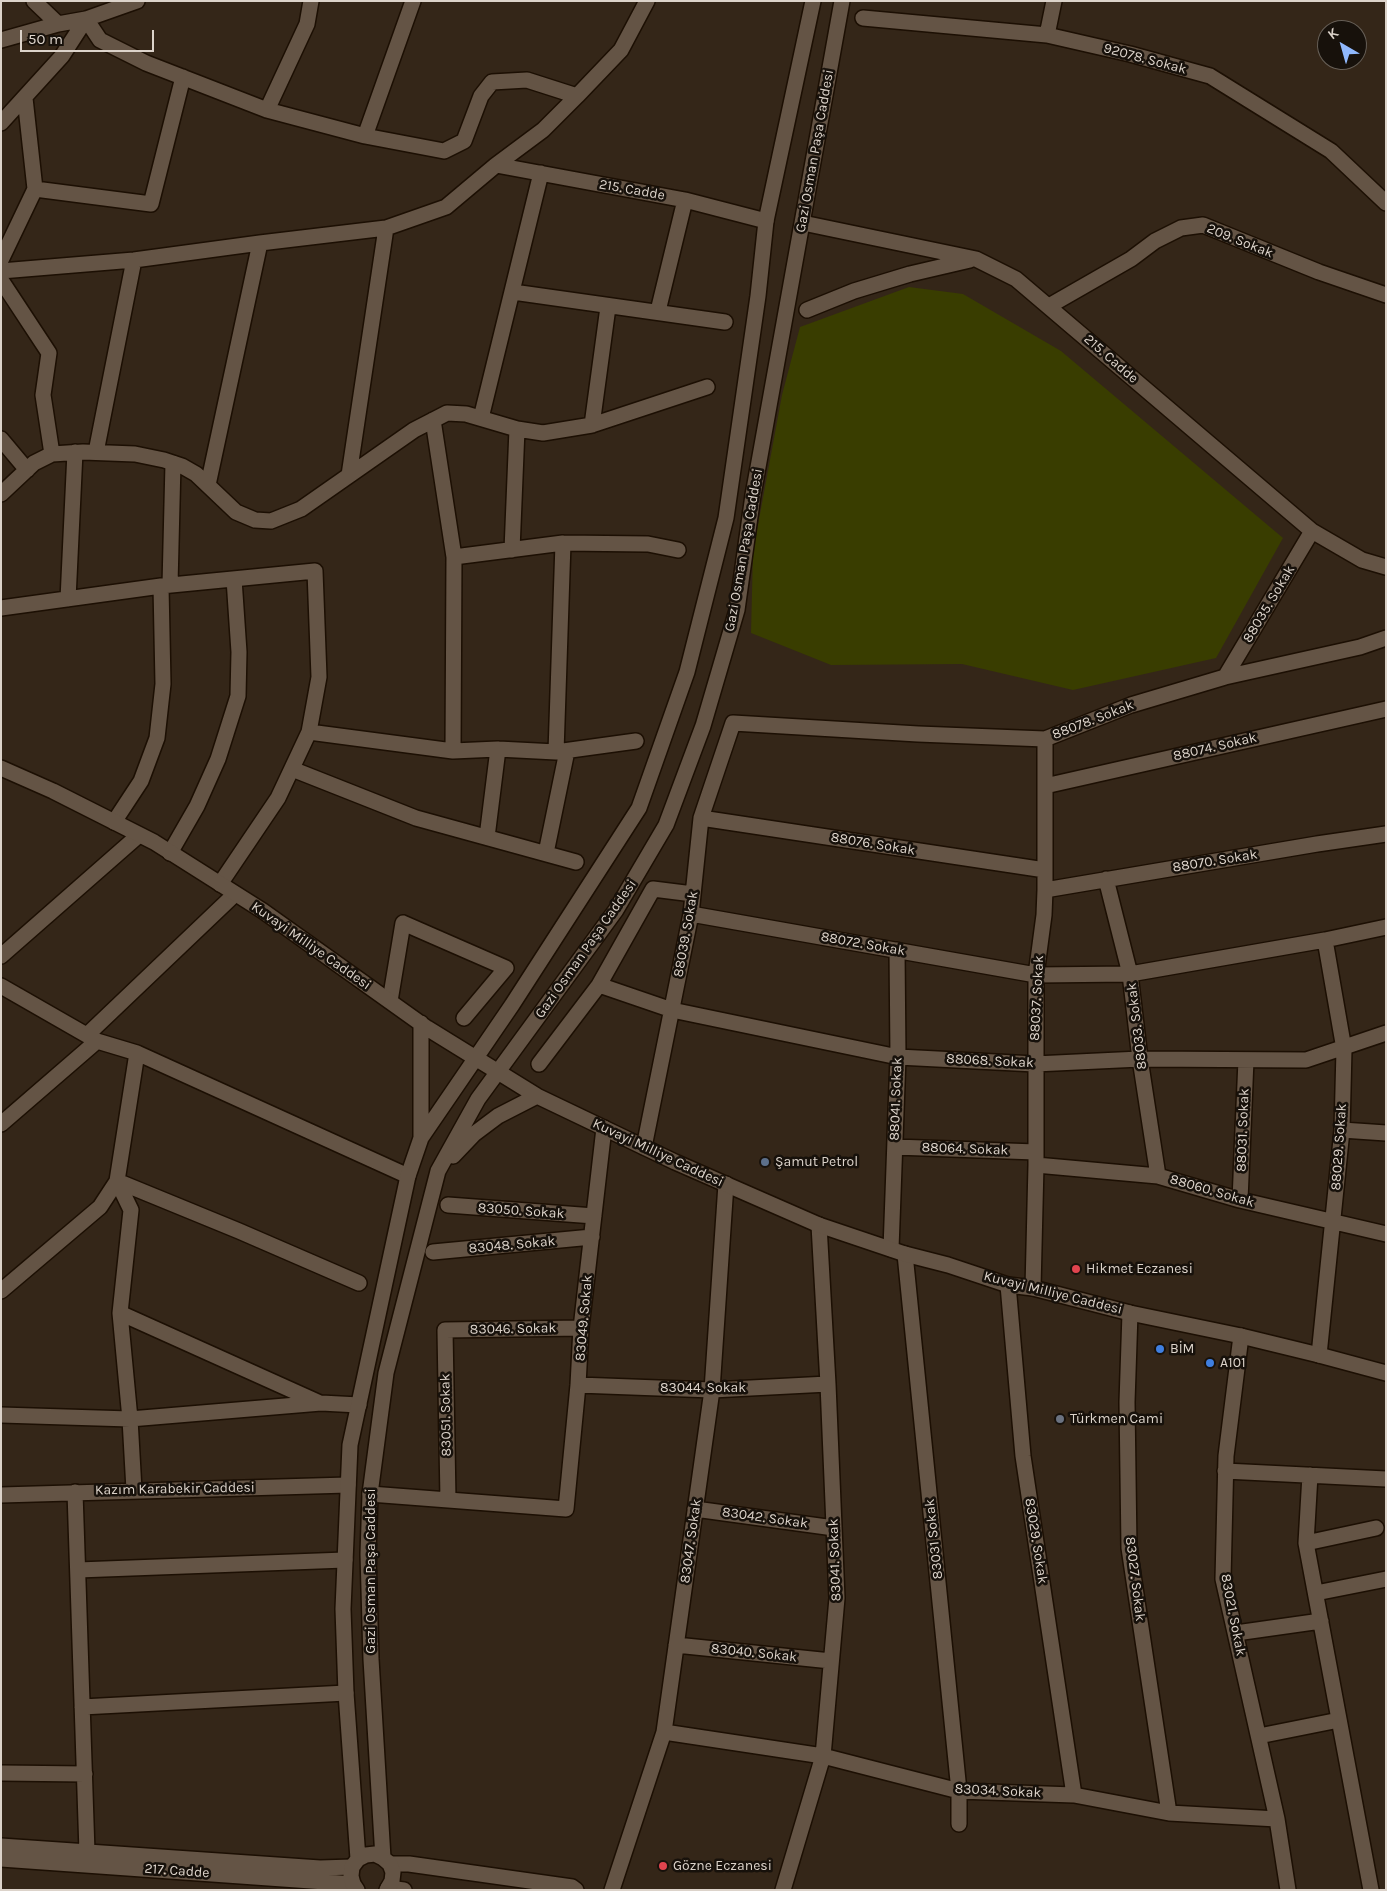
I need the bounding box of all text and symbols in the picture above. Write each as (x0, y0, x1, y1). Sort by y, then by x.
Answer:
scale bar (22, 20, 156, 52)
north arrow (1317, 20, 1367, 70)
text: K (1324, 24, 1342, 43)
text: 50 m (28, 30, 63, 48)
street label: 92078. Sokak (1102, 40, 1188, 78)
street label: Gazi Osman Paşa Caddesi (792, 68, 838, 234)
street label: 215. Cadde (598, 176, 666, 204)
street label: 209. Sokak (1204, 220, 1276, 262)
street label: 215. Cadde (1080, 331, 1142, 387)
street label: Gazi Osman Paşa Caddesi (721, 467, 767, 633)
street label: 88035. Sokak (1239, 562, 1299, 646)
street label: 88078. Sokak (1050, 697, 1136, 743)
street label: 88074. Sokak (1172, 729, 1258, 765)
street label: 88076. Sokak (829, 829, 917, 859)
street label: 88070. Sokak (1171, 846, 1259, 876)
street label: Gazi Osman Paşa Caddesi (532, 876, 640, 1022)
street label: 88039. Sokak (670, 890, 702, 978)
street label: Kuvayi Milliye Caddesi (248, 898, 374, 994)
street label: 88072. Sokak (819, 928, 907, 960)
street label: 88037. Sokak (1026, 955, 1048, 1041)
street label: 88033. Sokak (1123, 982, 1151, 1070)
street label: 88068. Sokak (946, 1050, 1034, 1072)
street label: 88041. Sokak (886, 1057, 906, 1141)
street label: 88031. Sokak (1233, 1088, 1253, 1172)
street label: 88029. Sokak (1328, 1103, 1350, 1191)
street label: Kuvayi Milliye Caddesi (590, 1115, 726, 1191)
street label: 88064. Sokak (921, 1139, 1009, 1159)
place label: Şamut Petrol (775, 1154, 858, 1170)
marker: Şamut Petrol (759, 1156, 771, 1168)
street label: 88060. Sokak (1168, 1171, 1256, 1211)
street label: 83050. Sokak (477, 1200, 565, 1222)
street label: 83048. Sokak (468, 1233, 556, 1257)
place label: Hikmet Eczanesi (1086, 1261, 1193, 1277)
marker: Hikmet Eczanesi (1070, 1263, 1082, 1275)
street label: Kuvayi Milliye Caddesi (982, 1268, 1124, 1318)
street label: 83049. Sokak (572, 1274, 596, 1362)
street label: 83046. Sokak (470, 1320, 556, 1338)
place label: BİM (1170, 1341, 1194, 1357)
marker: BİM (1154, 1343, 1166, 1355)
place label: A101 (1220, 1355, 1246, 1371)
marker: A101 (1204, 1357, 1216, 1369)
street label: 83051. Sokak (437, 1373, 455, 1457)
street label: 83044. Sokak (660, 1380, 746, 1396)
place label: Türkmen Cami (1070, 1411, 1163, 1427)
marker: Türkmen Cami (1054, 1413, 1066, 1425)
street label: Kazım Karabekir Caddesi (95, 1479, 255, 1499)
street label: Gazi Osman Paşa Caddesi (363, 1488, 379, 1654)
street label: 83029. Sokak (1021, 1497, 1051, 1585)
street label: 83047. Sokak (677, 1498, 705, 1584)
street label: 83031 Sokak (921, 1498, 947, 1580)
street label: 83042. Sokak (721, 1504, 809, 1532)
street label: 83041. Sokak (825, 1518, 845, 1602)
street label: 83027. Sokak (1121, 1536, 1149, 1622)
street label: 83021. Sokak (1217, 1572, 1249, 1658)
street label: 83040. Sokak (710, 1640, 798, 1666)
street label: 83034. Sokak (954, 1780, 1042, 1802)
place label: Gözne Eczanesi (673, 1858, 772, 1874)
street label: 217. Cadde (144, 1860, 210, 1882)
marker: Gözne Eczanesi (657, 1860, 669, 1872)

